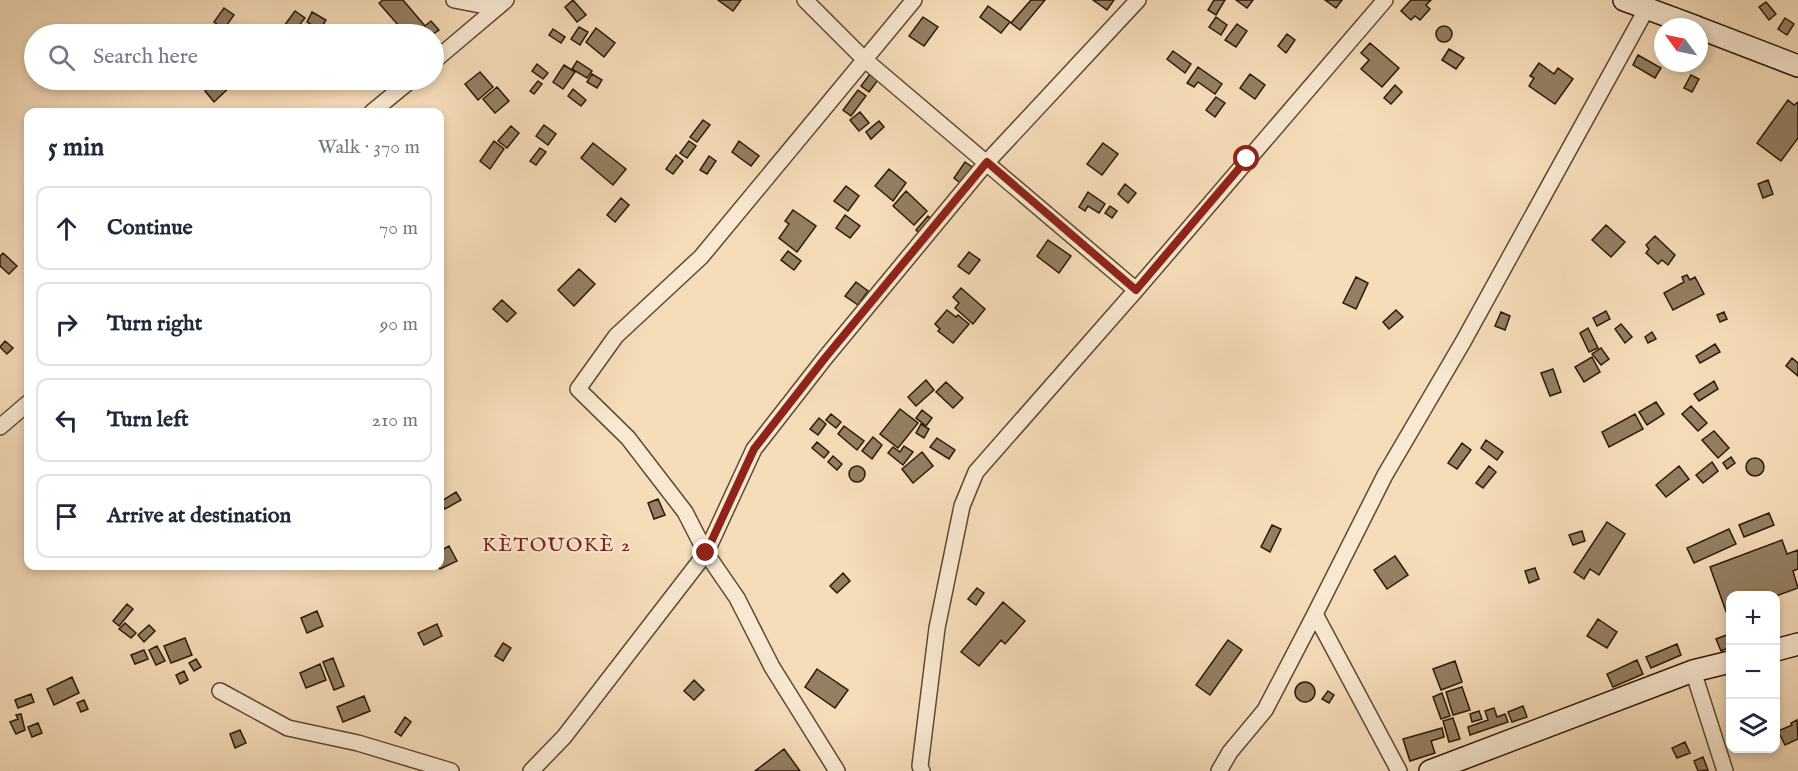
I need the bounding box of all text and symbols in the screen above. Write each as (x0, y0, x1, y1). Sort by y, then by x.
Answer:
north arrow (1654, 18, 1708, 72)
search box (24, 24, 444, 90)
icon: search (45, 41, 78, 74)
text: Search here (93, 43, 198, 71)
text: 5 min (48, 131, 104, 164)
text: Walk · 370 m (318, 135, 420, 160)
route start (1233, 145, 1259, 171)
icon: ahead (50, 212, 83, 245)
text: Continue (107, 214, 193, 242)
text: 70 m (379, 216, 418, 241)
icon: right (50, 308, 83, 341)
text: Turn right (107, 310, 202, 338)
text: 90 m (380, 312, 418, 337)
icon: left (50, 404, 83, 437)
text: Turn left (107, 406, 189, 434)
text: 210 m (372, 408, 418, 433)
icon: arrive (50, 500, 83, 533)
text: Arrive at destination (107, 502, 291, 530)
district label: KÈTOUOKÈ 2 (482, 533, 632, 558)
route end (692, 539, 718, 565)
map controls (1726, 591, 1780, 753)
button: + (1726, 591, 1780, 645)
button: − (1726, 645, 1780, 699)
button: layers (1726, 699, 1780, 753)

